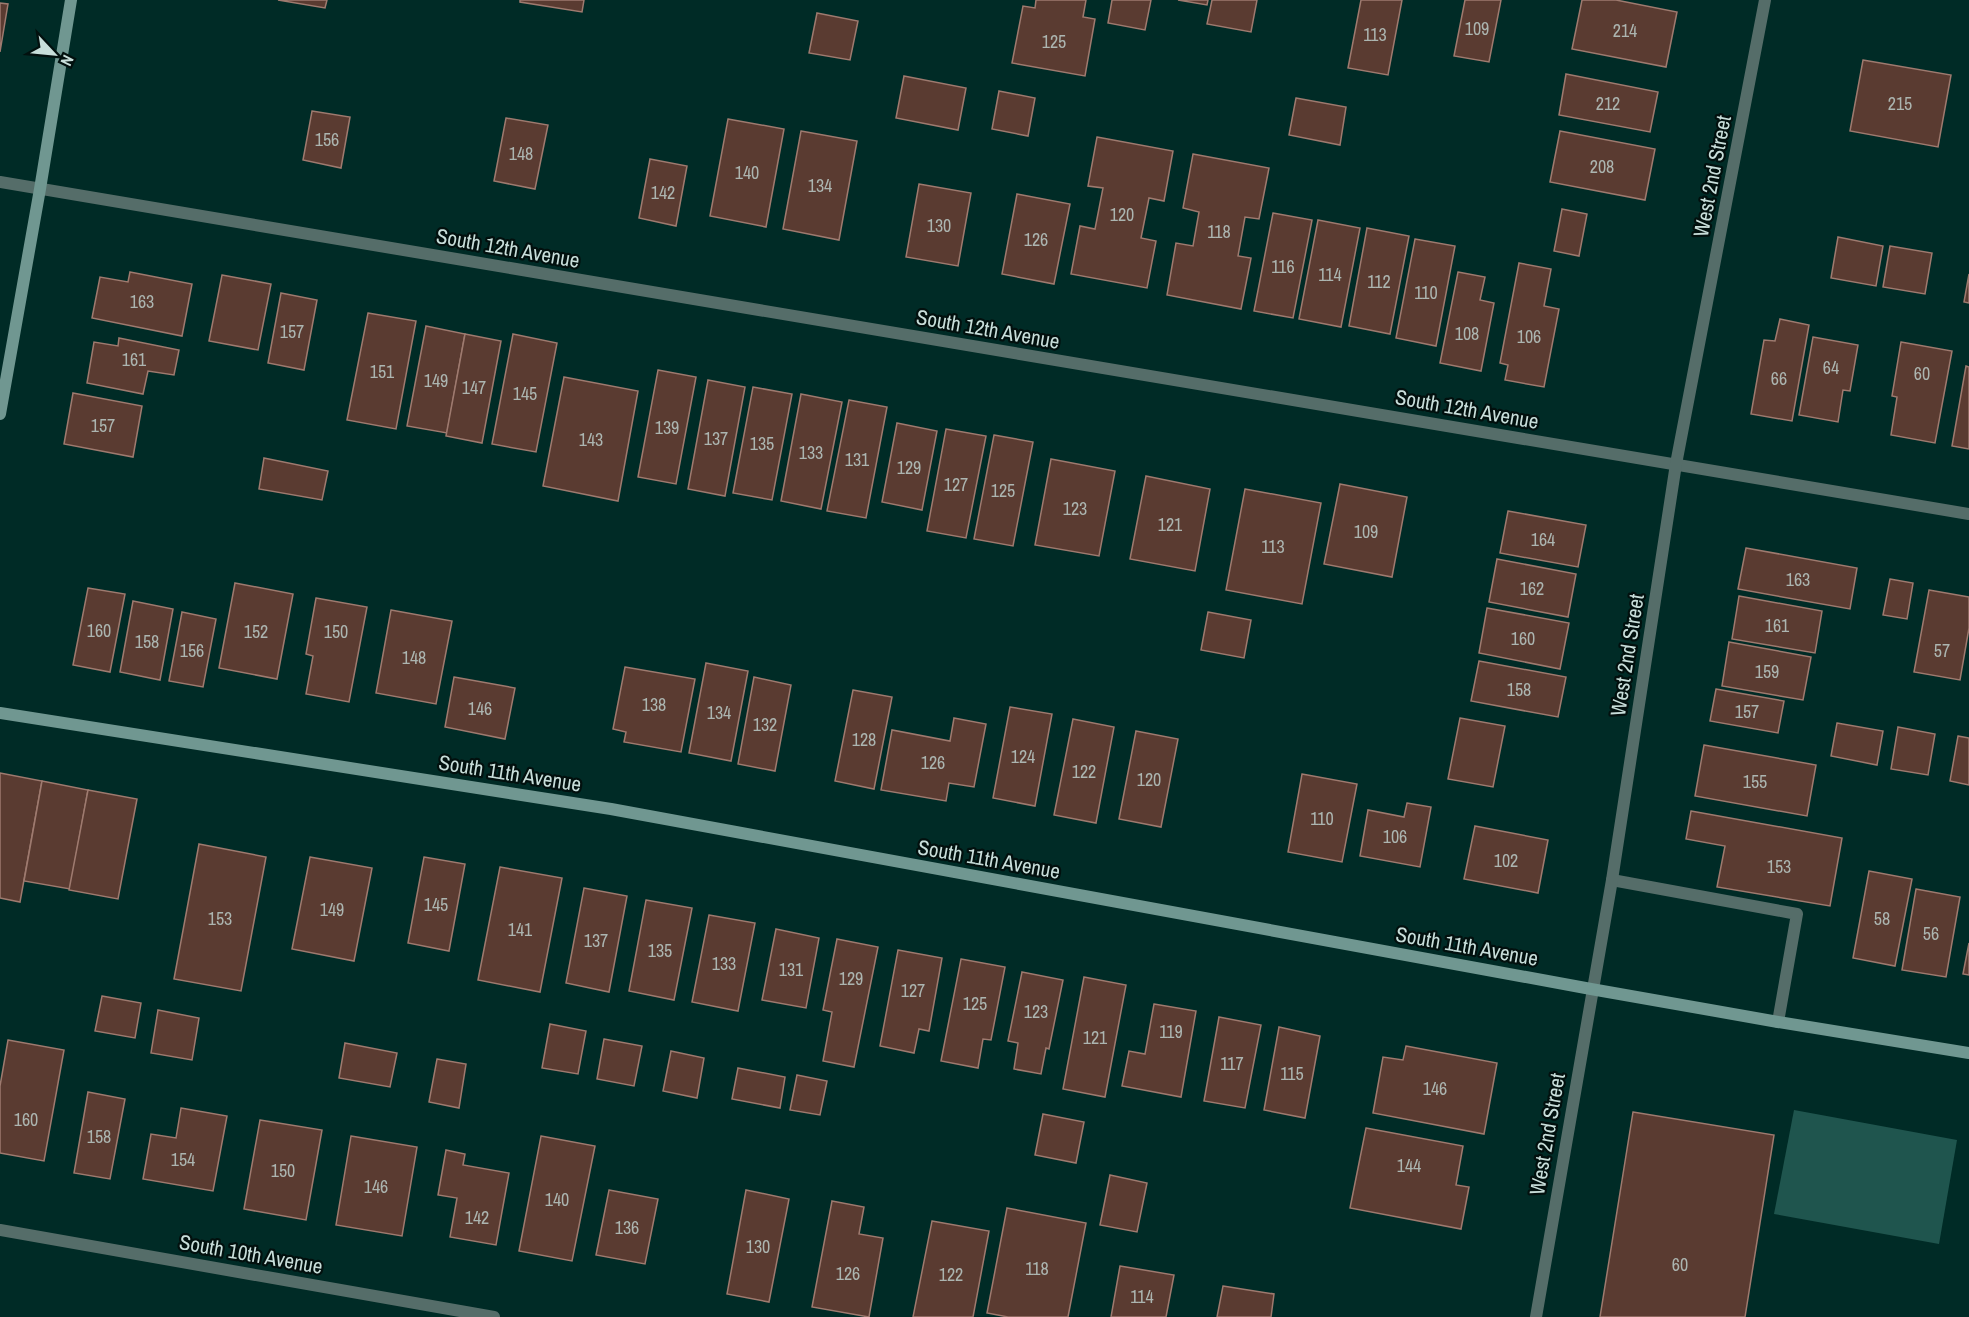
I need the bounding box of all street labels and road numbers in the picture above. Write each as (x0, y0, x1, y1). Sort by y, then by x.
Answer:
street label: West 2nd Street (1686, 113, 1738, 239)
street label: South 12th Avenue (434, 221, 582, 275)
street label: South 12th Avenue (914, 302, 1062, 356)
street label: South 12th Avenue (1393, 382, 1541, 436)
street label: West 2nd Street (1603, 592, 1651, 718)
street label: South 11th Avenue (437, 747, 583, 799)
street label: South 11th Avenue (916, 832, 1062, 886)
street label: South 11th Avenue (1394, 919, 1540, 973)
street label: West 2nd Street (1522, 1071, 1572, 1197)
street label: South 10th Avenue (177, 1227, 325, 1281)

